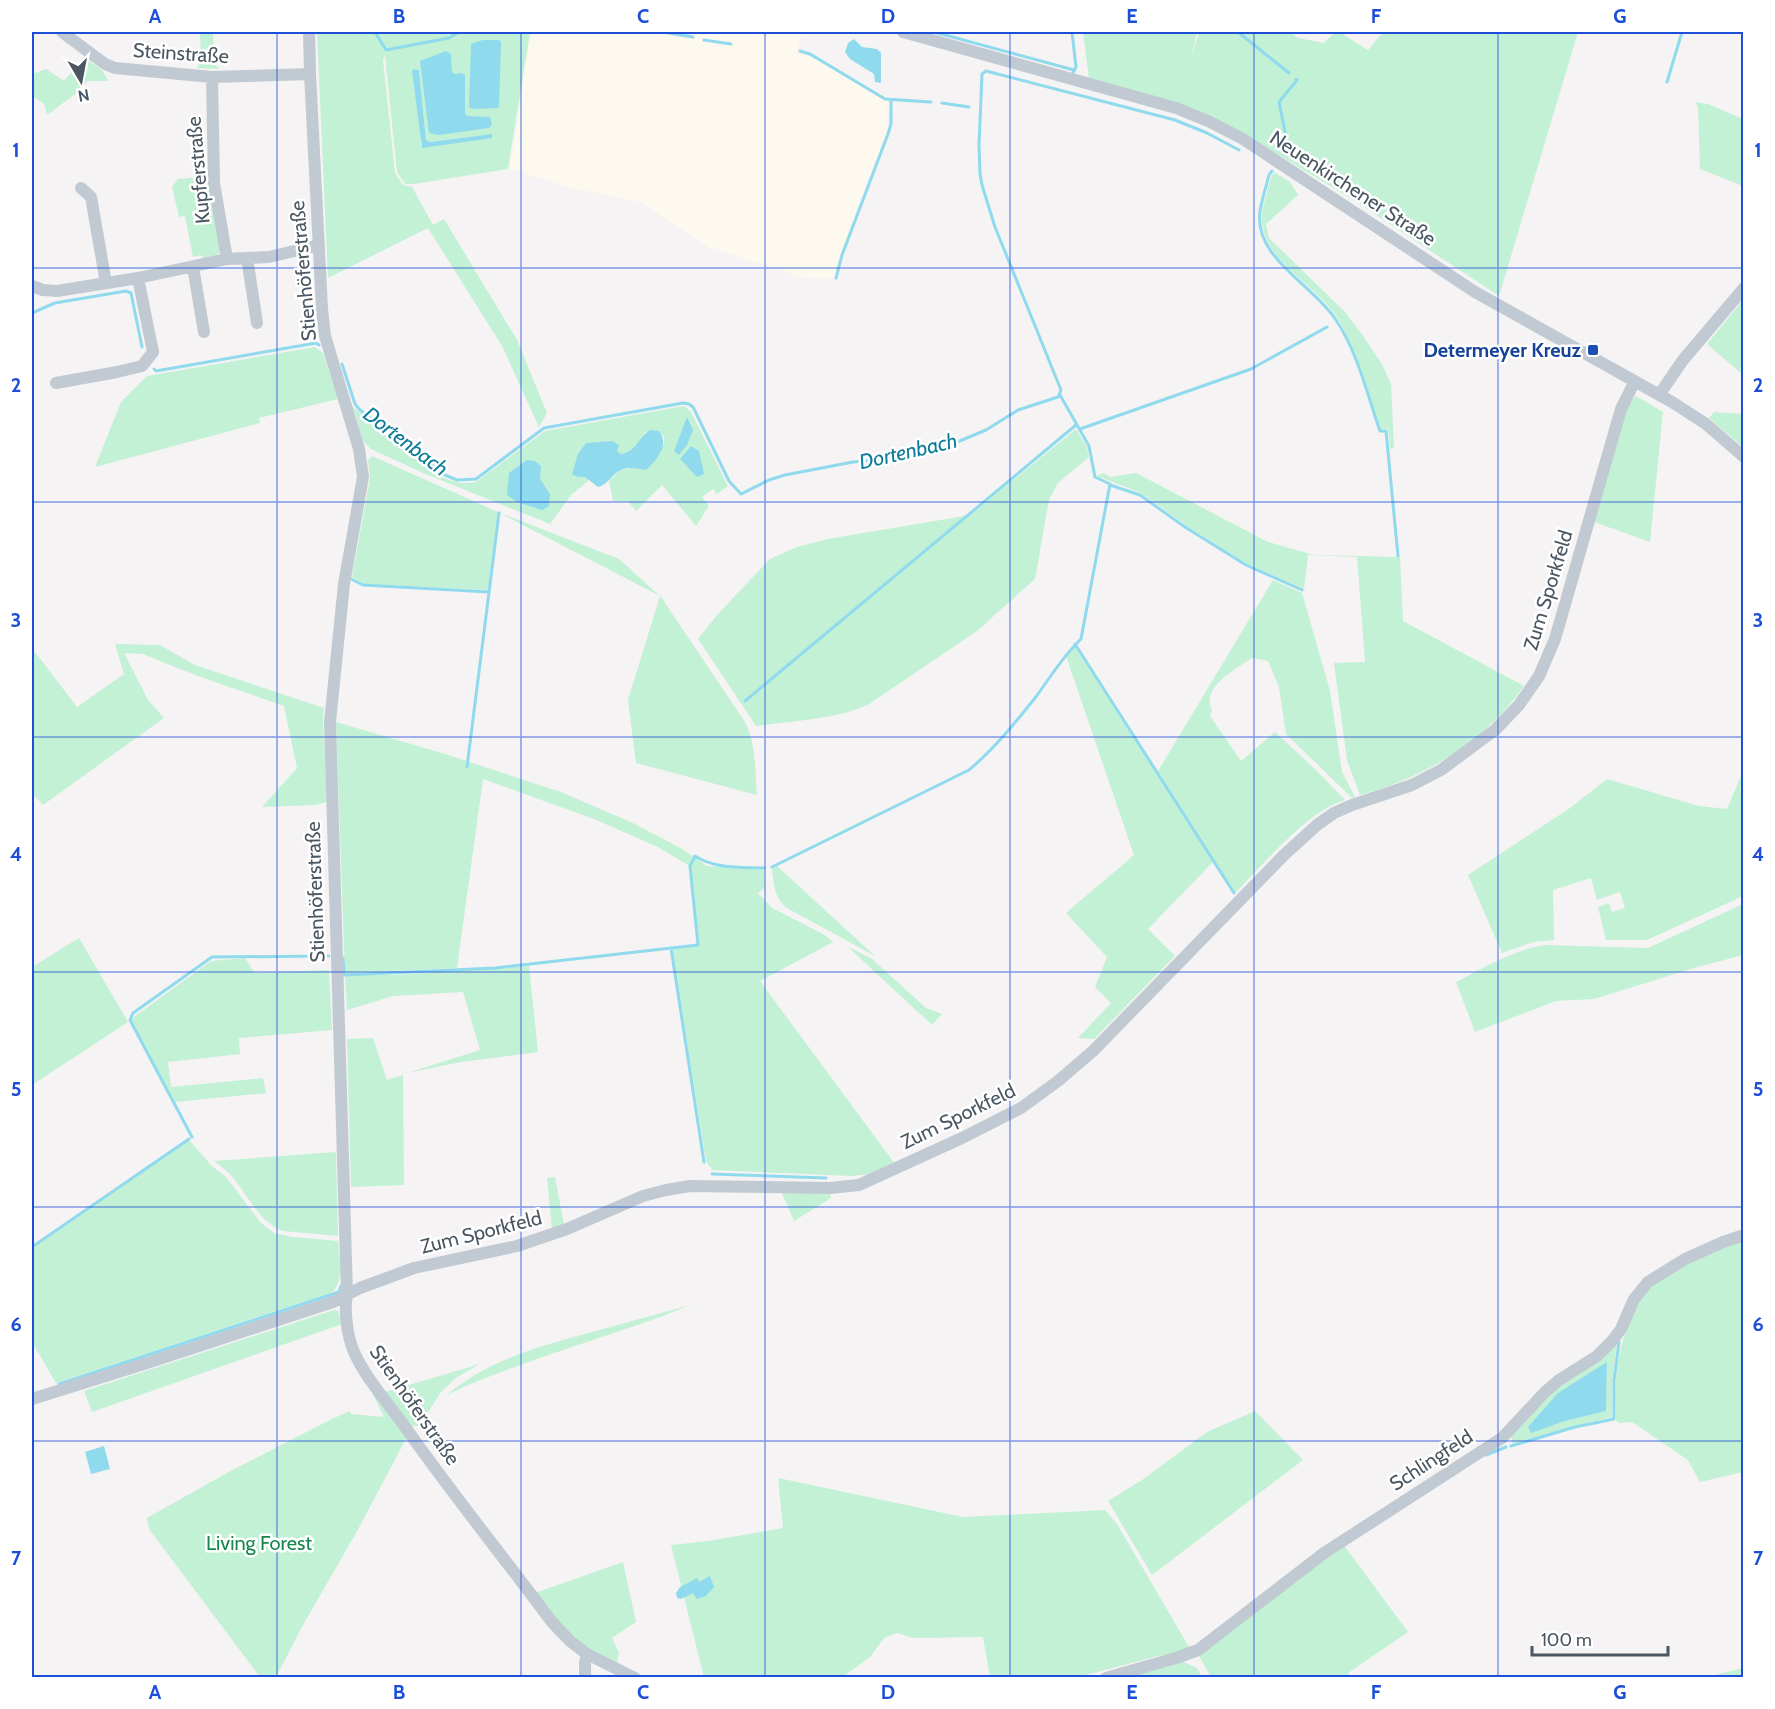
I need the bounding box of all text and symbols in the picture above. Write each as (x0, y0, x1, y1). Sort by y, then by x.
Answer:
text: A (149, 4, 162, 28)
text: B (393, 4, 405, 28)
text: C (637, 4, 649, 28)
text: D (881, 4, 895, 28)
text: E (1126, 4, 1138, 28)
text: F (1371, 4, 1382, 28)
text: G (1613, 4, 1627, 28)
street label: Steinstraße (132, 38, 230, 68)
north arrow (51, 51, 111, 111)
text: N (76, 85, 91, 106)
street label: Kupferstraße (181, 115, 215, 225)
street label: Neuenkirchener Straße (1265, 125, 1441, 251)
text: 1 (12, 138, 20, 162)
text: 1 (1754, 138, 1762, 162)
street label: Stienhöferstraße (285, 200, 321, 342)
place label: Determeyer Kreuz (1423, 338, 1582, 362)
marker: Determeyer Kreuz (1586, 343, 1600, 357)
text: 2 (11, 373, 21, 397)
text: 2 (1753, 373, 1763, 397)
water label: Dortenbach (359, 401, 453, 481)
water label: Dortenbach (857, 428, 959, 474)
street label: Zum Sporkfeld (1518, 527, 1578, 653)
text: 3 (11, 608, 21, 632)
text: 3 (1753, 608, 1763, 632)
street label: Stienhöferstraße (301, 821, 329, 963)
text: 4 (10, 842, 22, 866)
text: 4 (1752, 842, 1764, 866)
text: 5 (11, 1077, 21, 1101)
text: 5 (1753, 1077, 1763, 1101)
street label: Zum Sporkfeld (897, 1078, 1019, 1154)
street label: Zum Sporkfeld (418, 1205, 544, 1259)
text: 6 (10, 1312, 22, 1336)
text: 6 (1752, 1312, 1764, 1336)
street label: Stienhöferstraße (365, 1340, 465, 1470)
street label: Schlingfeld (1385, 1424, 1477, 1496)
park label: Living Forest (206, 1531, 312, 1555)
text: 7 (11, 1546, 22, 1570)
text: 7 (1753, 1546, 1764, 1570)
scale bar (1532, 1619, 1668, 1657)
text: 100 m (1541, 1629, 1592, 1651)
text: A (149, 1680, 162, 1704)
text: B (393, 1680, 405, 1704)
text: C (637, 1680, 649, 1704)
text: D (881, 1680, 895, 1704)
text: E (1126, 1680, 1138, 1704)
text: F (1371, 1680, 1382, 1704)
text: G (1613, 1680, 1627, 1704)

